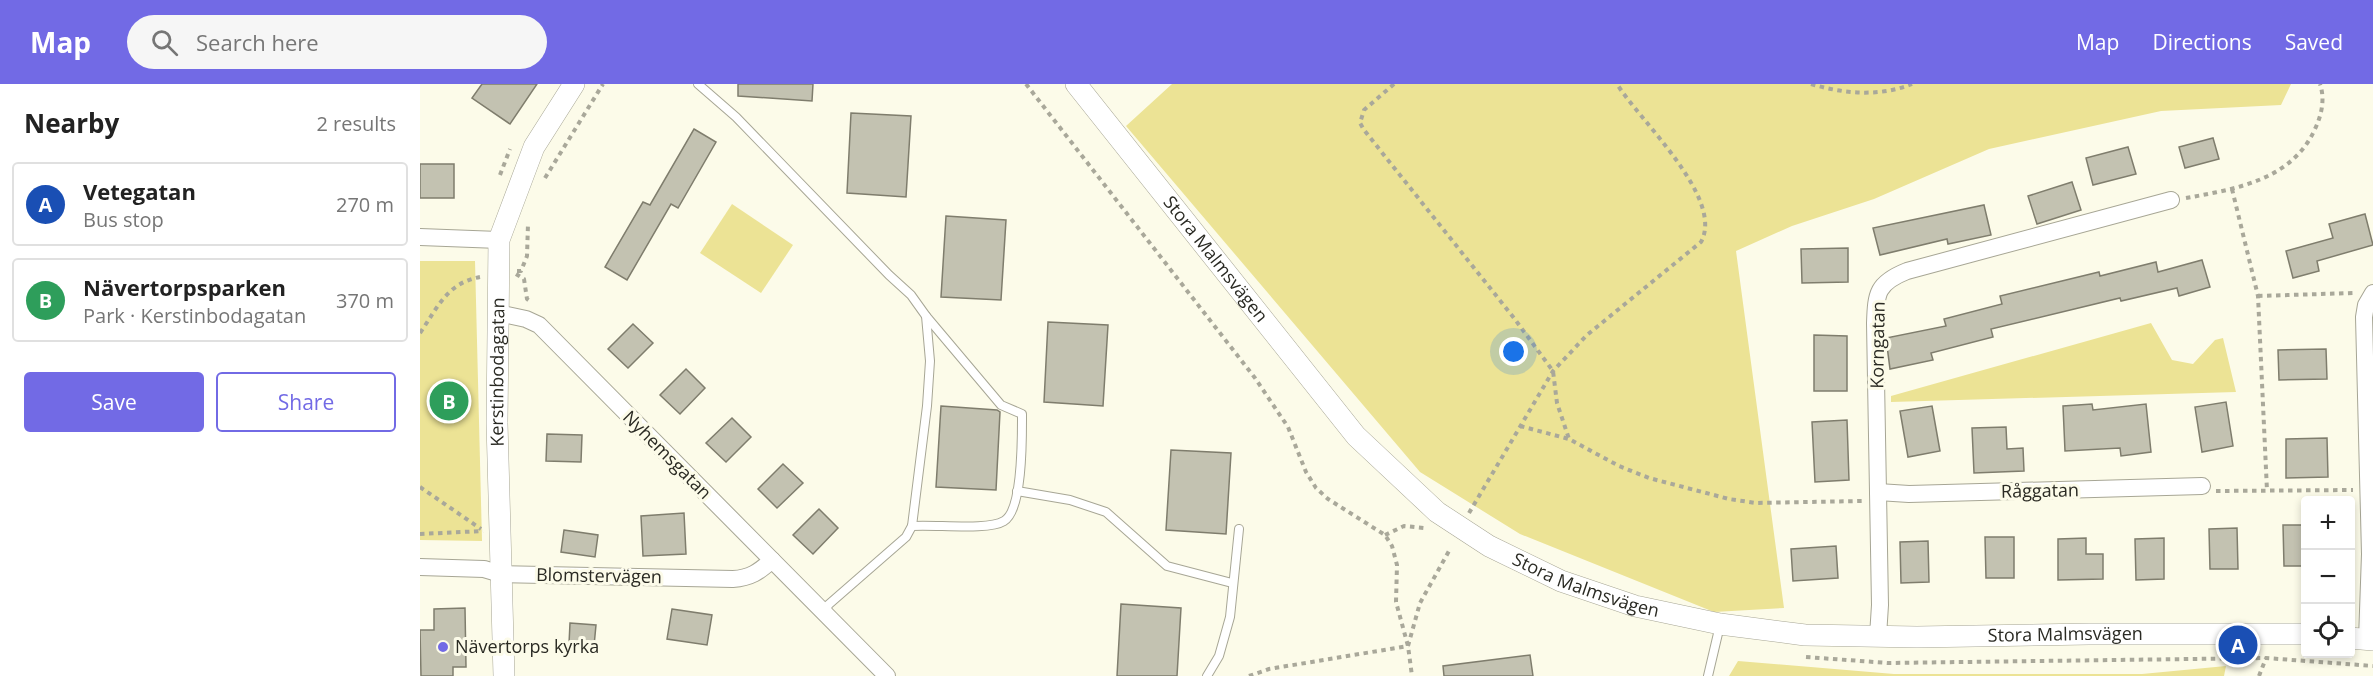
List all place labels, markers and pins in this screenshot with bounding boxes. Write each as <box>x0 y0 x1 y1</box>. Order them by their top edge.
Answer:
pin: B <box>429 378 468 424</box>
pin: A <box>2218 622 2258 668</box>
place label: Nävertorps kyrka <box>455 634 599 658</box>
marker: Nävertorps kyrka <box>436 640 450 654</box>

